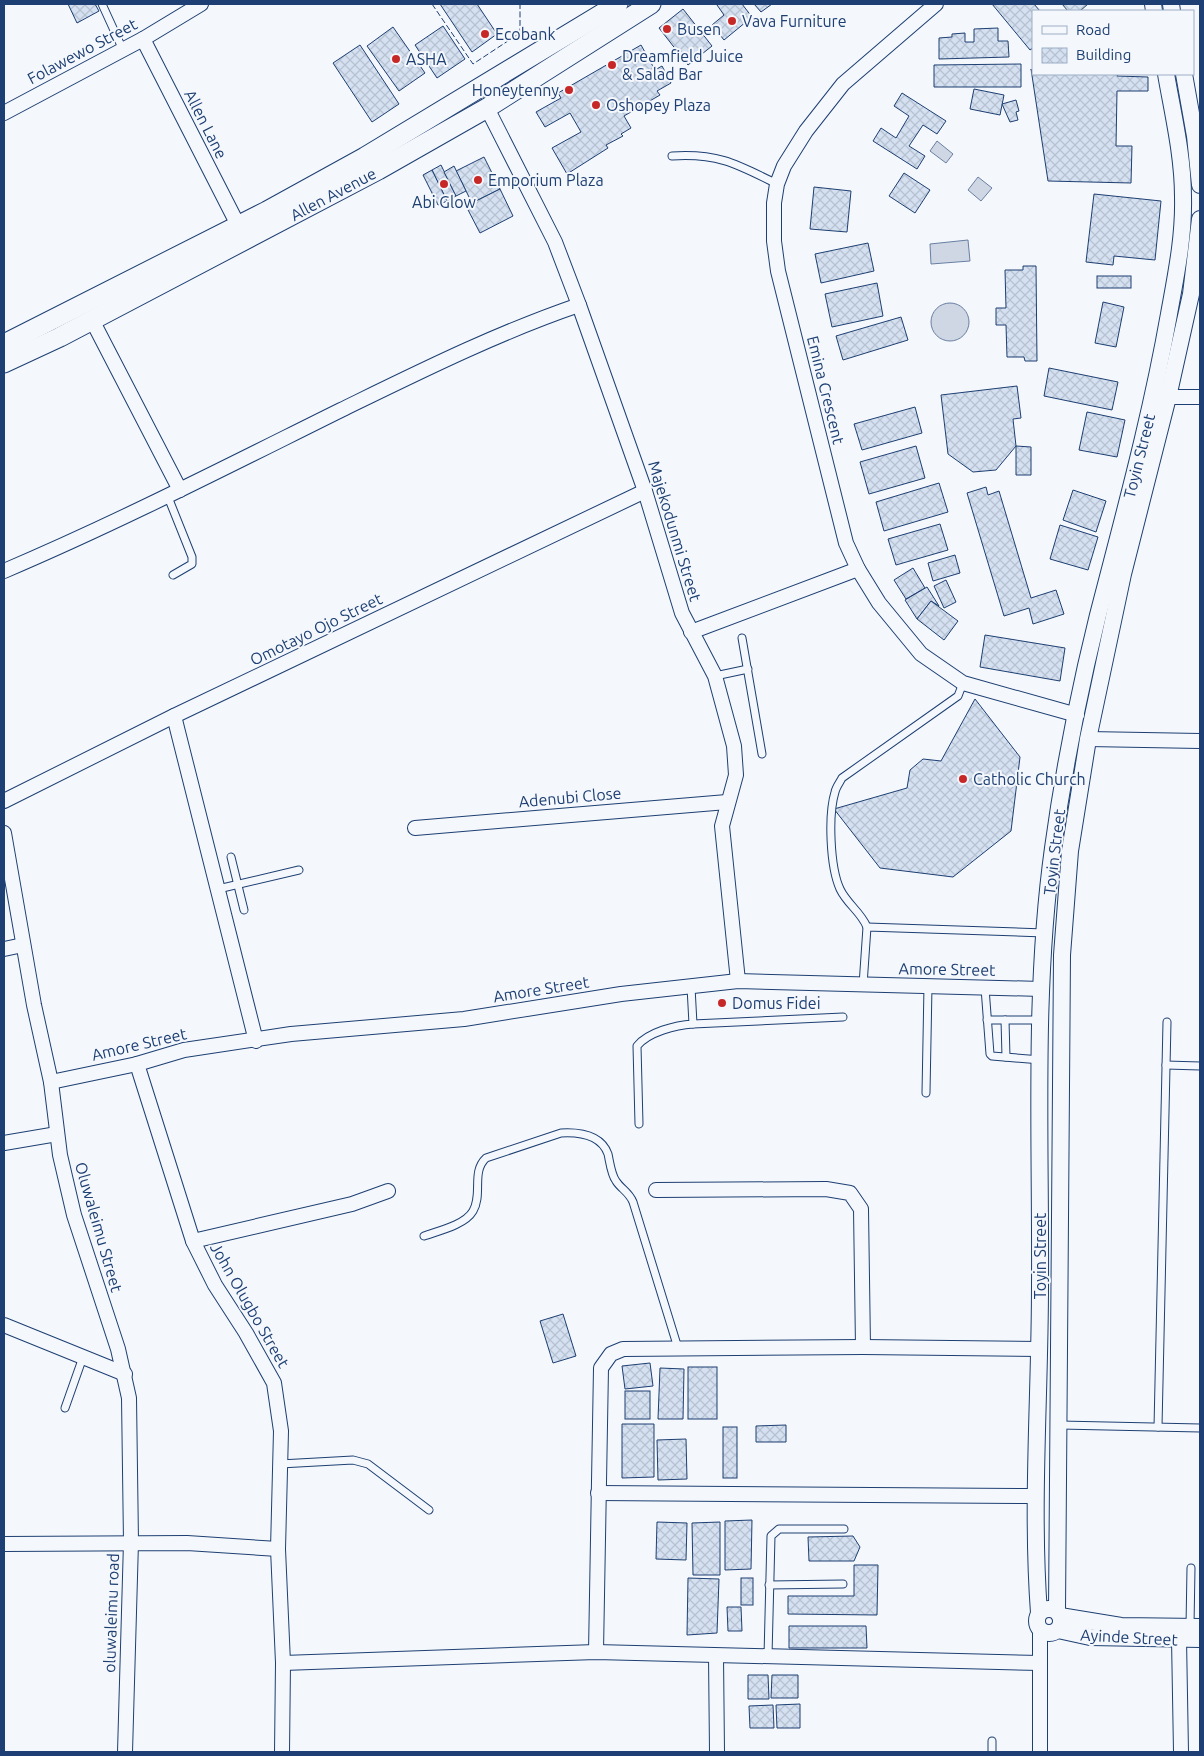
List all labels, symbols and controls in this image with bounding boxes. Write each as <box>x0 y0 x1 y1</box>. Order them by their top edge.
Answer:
legend <box>1032 10 1194 75</box>
place label: Vava Furniture <box>742 12 846 30</box>
street label: Folawewo Street <box>24 14 140 87</box>
marker: Vava Furniture <box>726 15 738 27</box>
place label: Busen <box>677 20 721 38</box>
text: Road <box>1076 21 1111 38</box>
marker: Busen <box>661 23 673 35</box>
place label: Ecobank <box>495 25 556 43</box>
marker: Ecobank <box>479 28 491 40</box>
text: Building <box>1076 46 1131 63</box>
place label: Dreamfield Juice & Salad Bar <box>622 47 743 83</box>
place label: ASHA <box>406 50 447 68</box>
marker: ASHA <box>390 53 402 65</box>
marker: Dreamfield Juice & Salad Bar <box>606 59 618 71</box>
place label: Honeytenny <box>472 81 559 99</box>
marker: Honeytenny <box>563 84 575 96</box>
street label: Allen Lane <box>181 87 231 161</box>
place label: Oshopey Plaza <box>606 96 711 114</box>
marker: Oshopey Plaza <box>590 99 602 111</box>
street label: Allen Avenue <box>287 164 379 224</box>
place label: Emporium Plaza <box>488 171 604 189</box>
marker: Emporium Plaza <box>472 174 484 186</box>
marker: Abi Glow <box>438 178 450 190</box>
place label: Abi Glow <box>412 193 477 211</box>
street label: Emina Crescent <box>804 334 848 447</box>
street label: Toyin Street <box>1120 411 1158 500</box>
street label: Majekodunmi Street <box>645 459 705 604</box>
street label: Omotayo Ojo Street <box>247 589 386 669</box>
place label: Catholic Church <box>973 770 1086 788</box>
marker: Catholic Church <box>957 773 969 785</box>
street label: Adenubi Close <box>518 784 622 810</box>
street label: Toyin Street <box>1040 807 1068 896</box>
street label: Amore Street <box>898 959 996 979</box>
street label: Amore Street <box>492 972 591 1005</box>
place label: Domus Fidei <box>732 994 821 1012</box>
marker: Domus Fidei <box>716 997 728 1009</box>
street label: Amore Street <box>90 1024 189 1064</box>
street label: Oluwaleimu Street <box>72 1160 126 1295</box>
street label: Toyin Street <box>1031 1212 1049 1299</box>
street label: John Olugbo Street <box>207 1239 293 1371</box>
street label: oluwaleimu road <box>100 1553 122 1673</box>
street label: Ayinde Street <box>1080 1625 1179 1649</box>

